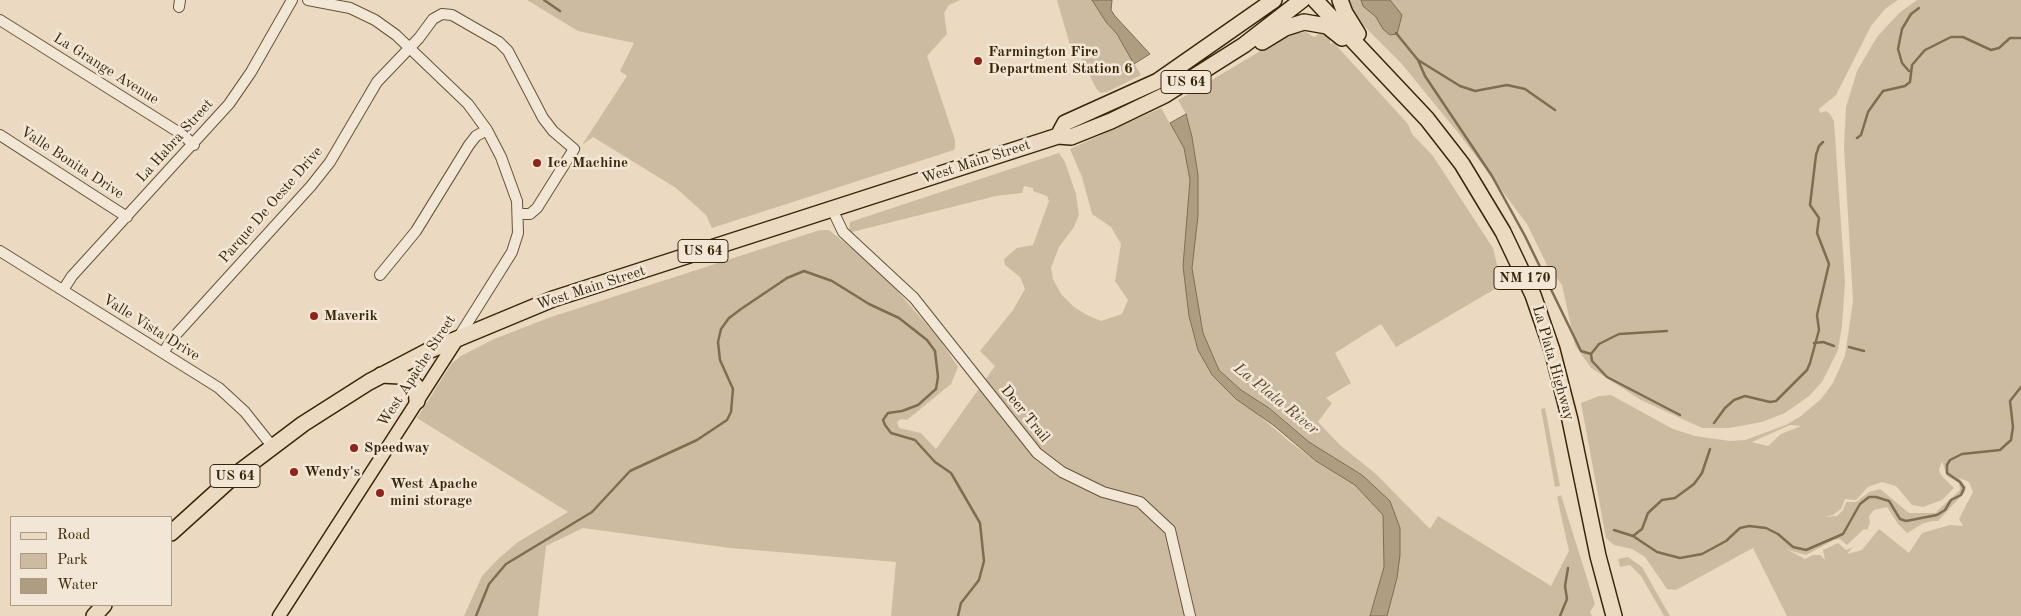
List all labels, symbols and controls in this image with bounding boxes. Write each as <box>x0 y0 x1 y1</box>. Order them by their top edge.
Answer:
street label: La Grange Avenue <box>50 29 162 109</box>
place label: Farmington Fire Department Station 6 <box>988 43 1133 78</box>
marker: Farmington Fire Department Station 6 <box>972 55 984 67</box>
road number: US 64 <box>1161 70 1211 94</box>
street label: La Habra Street <box>133 96 217 186</box>
street label: Valle Bonita Drive <box>17 123 127 203</box>
street label: West Main Street <box>919 136 1033 188</box>
street label: Parque De Oeste Drive <box>215 143 327 267</box>
place label: Ice Machine <box>547 154 628 172</box>
marker: Ice Machine <box>531 157 543 169</box>
road number: US 64 <box>678 240 728 262</box>
street label: West Main Street <box>534 262 648 314</box>
road number: NM 170 <box>1494 266 1556 290</box>
street label: Valle Vista Drive <box>99 291 203 365</box>
street label: La Plata Highway <box>1528 304 1578 422</box>
place label: Maverik <box>324 307 378 325</box>
marker: Maverik <box>308 310 320 322</box>
street label: West Apache Street <box>374 312 460 430</box>
water label: La Plata River <box>1230 359 1322 439</box>
street label: Deer Trail <box>997 382 1053 446</box>
place label: Speedway <box>364 439 430 457</box>
marker: Speedway <box>348 442 360 454</box>
place label: Wendy's <box>304 463 360 481</box>
road number: US 64 <box>210 464 260 488</box>
marker: Wendy's <box>288 466 300 478</box>
place label: West Apache mini storage <box>390 475 477 510</box>
marker: West Apache mini storage <box>374 487 386 499</box>
legend <box>10 516 172 606</box>
text: Road <box>57 528 90 543</box>
text: Park <box>57 553 88 568</box>
text: Water <box>57 578 98 593</box>

